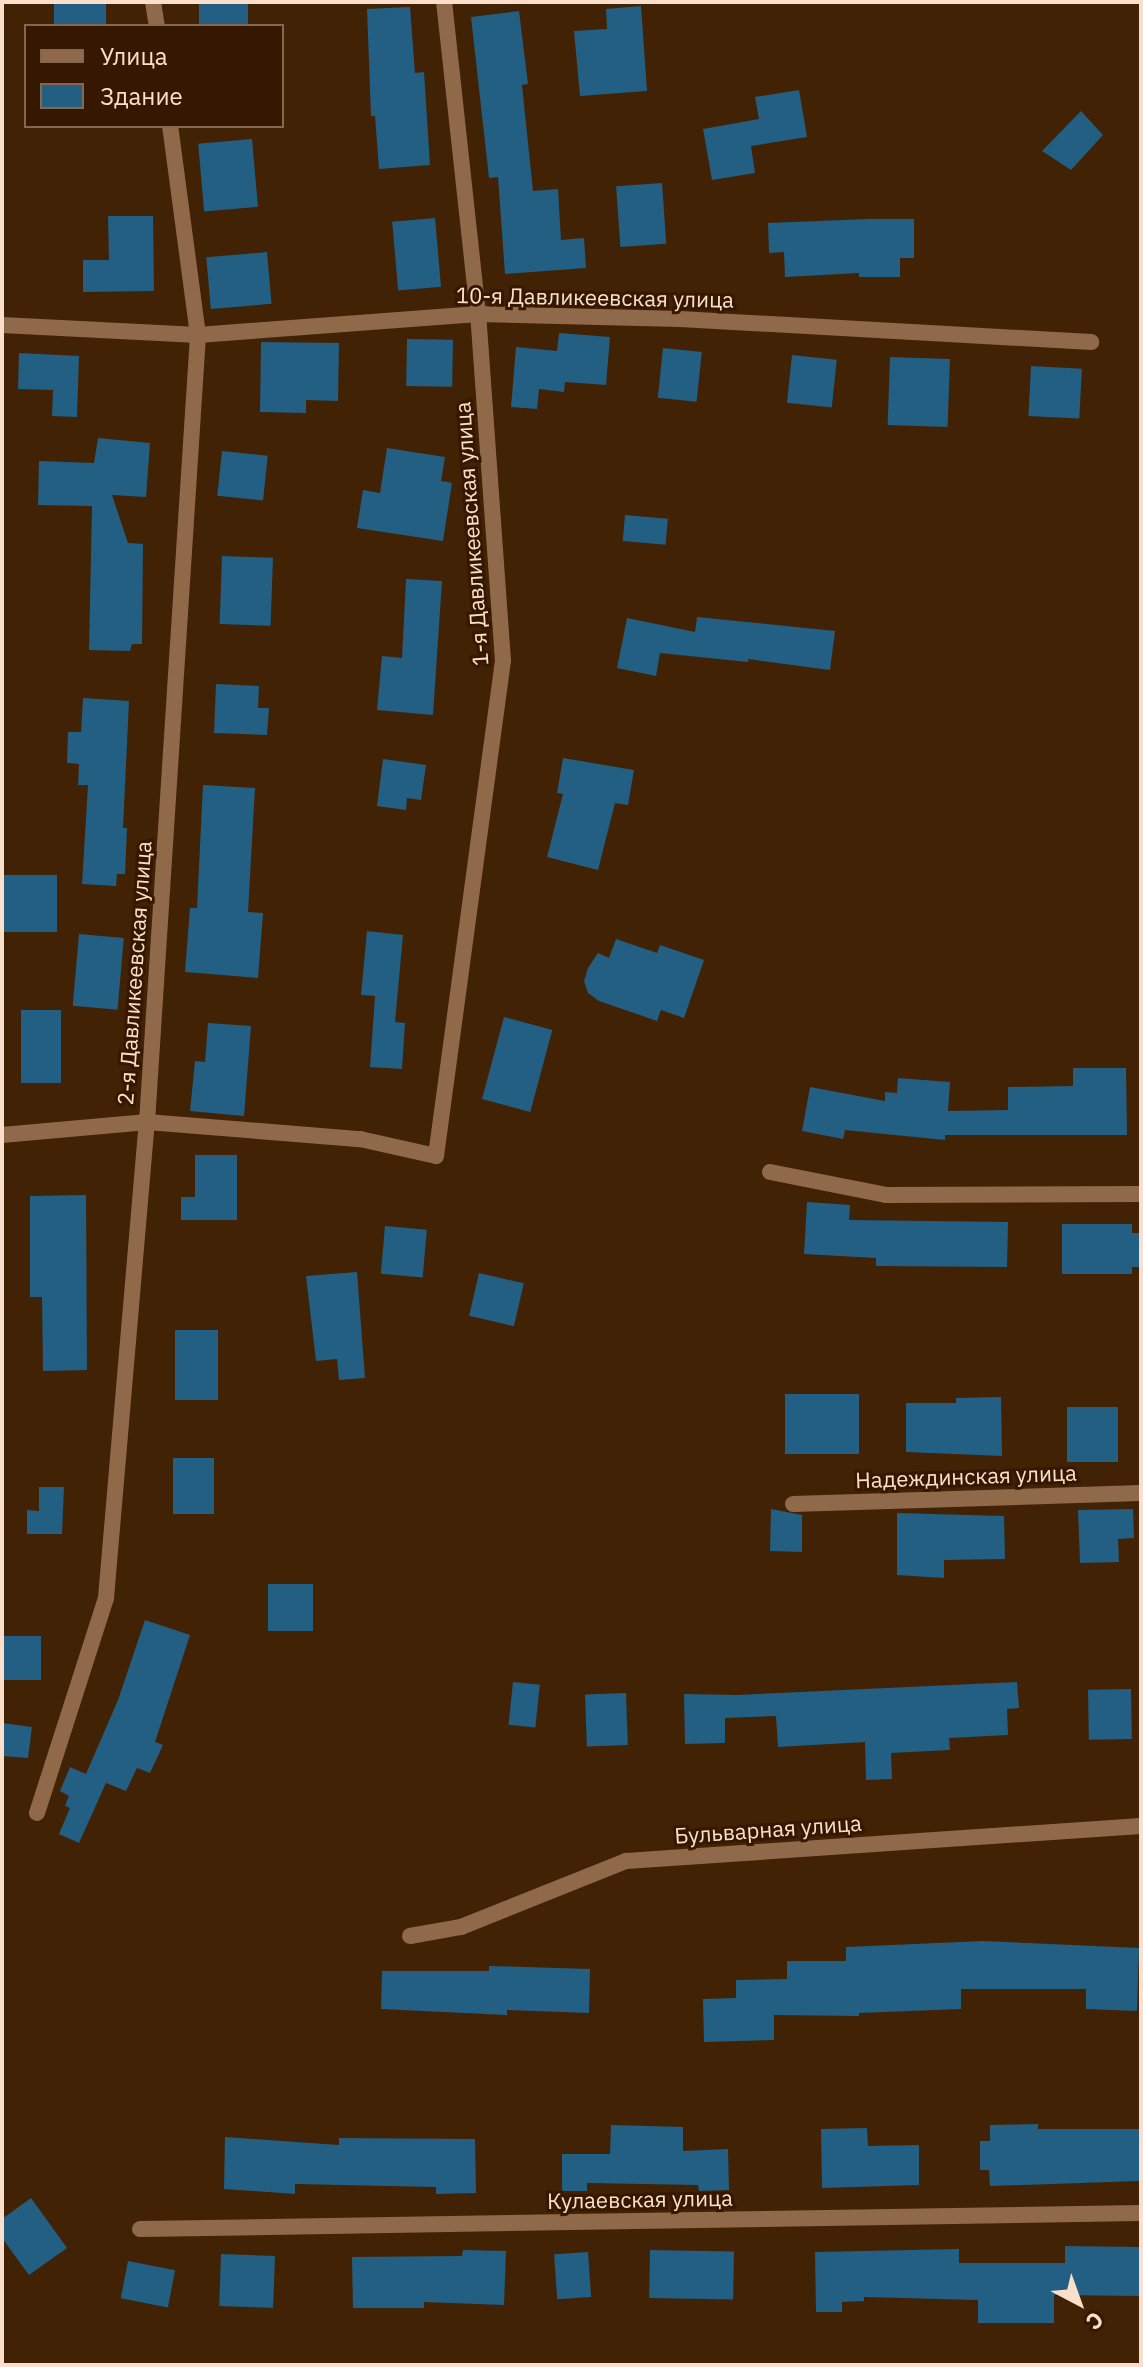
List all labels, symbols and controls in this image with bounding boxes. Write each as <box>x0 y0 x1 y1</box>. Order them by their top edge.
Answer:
legend <box>24 24 284 128</box>
text: Улица <box>100 40 168 72</box>
text: Здание <box>100 80 183 112</box>
street label: 10-я Давликеевская улица <box>456 281 734 313</box>
street label: 1-я Давликеевская улица <box>449 401 493 667</box>
street label: 2-я Давликеевская улица <box>112 840 156 1106</box>
street label: Надеждинская улица <box>855 1459 1077 1493</box>
street label: Бульварная улица <box>674 1809 862 1849</box>
street label: Кулаевская улица <box>547 2184 733 2214</box>
north arrow <box>1039 2263 1119 2343</box>
text: С <box>1080 2306 1110 2337</box>

